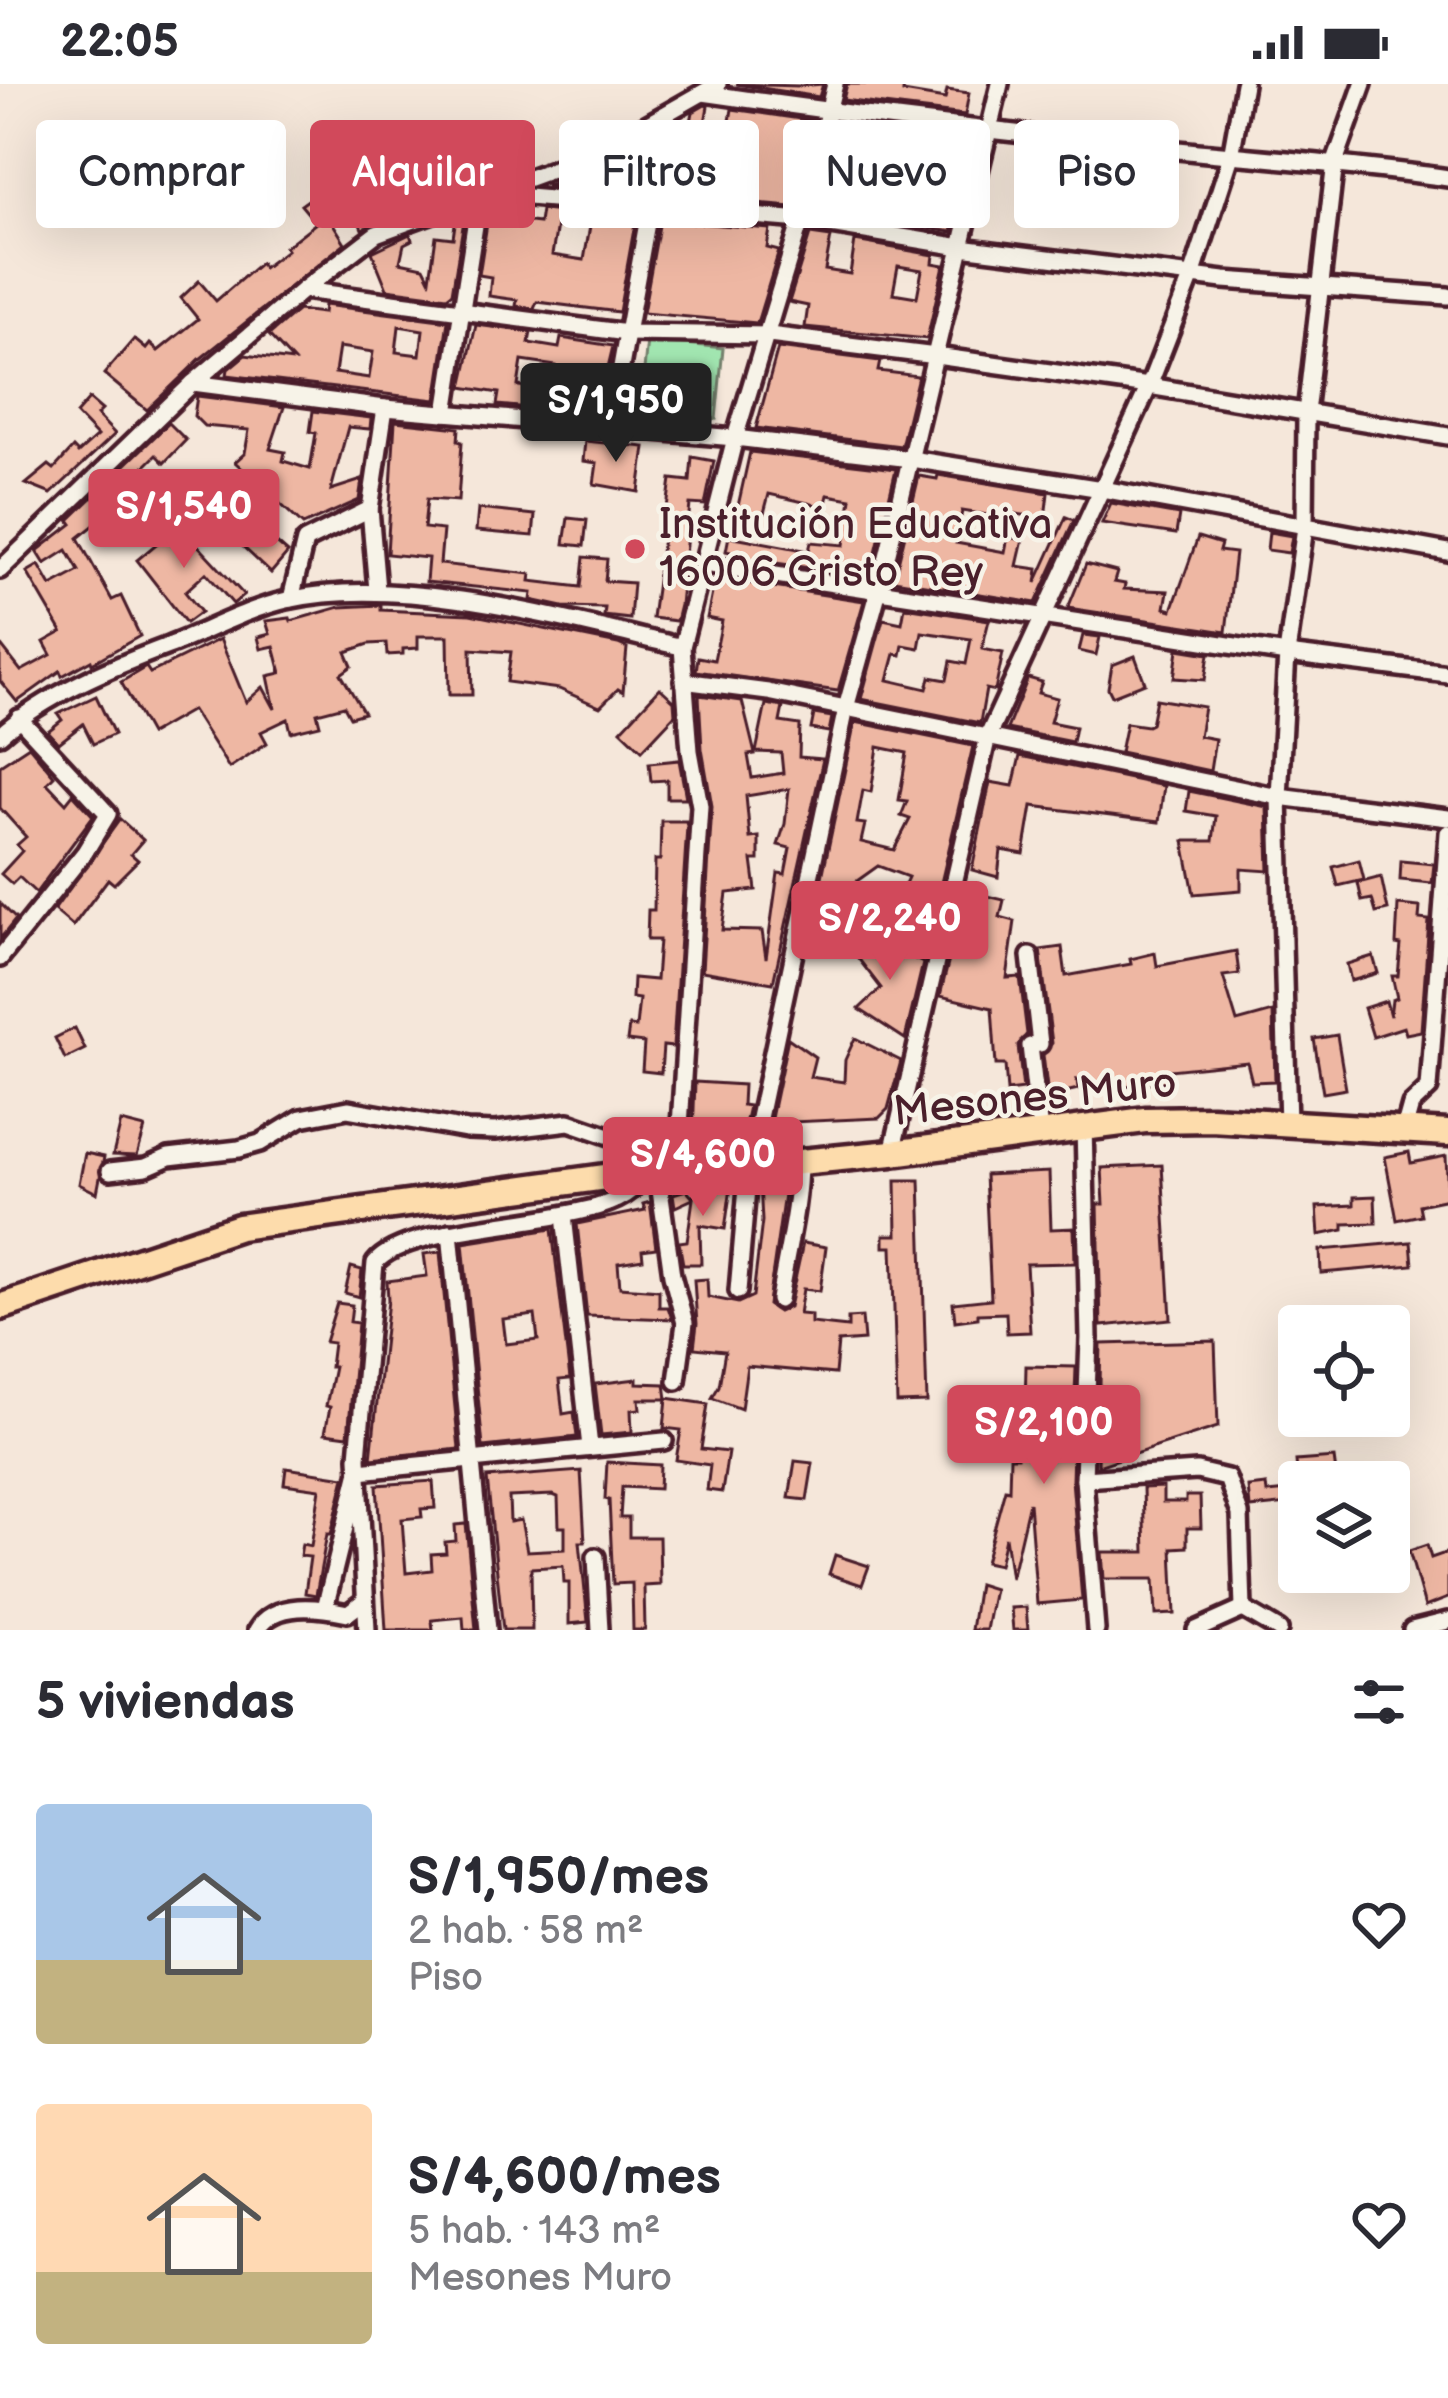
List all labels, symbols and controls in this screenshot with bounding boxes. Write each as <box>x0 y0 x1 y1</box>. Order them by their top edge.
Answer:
text: 22:05 <box>60 15 179 70</box>
chip: Comprar <box>36 120 286 228</box>
chip: Alquilar <box>310 120 535 228</box>
chip: Filtros <box>559 120 759 228</box>
chip: Nuevo <box>783 120 990 228</box>
chip: Piso <box>1014 120 1179 228</box>
pin: S/1,950 <box>505 363 727 465</box>
text: S/1,950 <box>547 378 685 425</box>
pin: S/1,540 <box>73 469 295 571</box>
text: S/1,540 <box>115 484 253 531</box>
place label: Institución Educativa 16006 Cristo Rey <box>659 500 1052 599</box>
marker: Institución Educativa 16006 Cristo Rey <box>622 536 648 562</box>
pin: S/2,240 <box>779 881 1001 983</box>
text: S/2,240 <box>818 896 962 943</box>
street label: Mesones Muro <box>891 1058 1179 1138</box>
pin: S/4,600 <box>592 1117 814 1219</box>
text: S/4,600 <box>630 1132 776 1179</box>
map controls <box>1278 1305 1410 1593</box>
button: locate <box>1278 1305 1410 1437</box>
pin: S/2,100 <box>933 1385 1155 1487</box>
text: S/2,100 <box>974 1400 1114 1447</box>
button: layers <box>1278 1461 1410 1593</box>
icon: filters <box>1346 1669 1412 1735</box>
text: 5 viviendas <box>36 1672 295 1733</box>
text: S/1,950/mes <box>408 1847 709 1908</box>
icon: home <box>132 1852 276 1996</box>
icon: heart <box>1346 1891 1412 1957</box>
text: 2 hab. · 58 m² <box>408 1908 644 1955</box>
text: Piso <box>408 1955 483 2002</box>
text: S/4,600/mes <box>408 2147 721 2208</box>
icon: home <box>132 2152 276 2296</box>
icon: heart <box>1346 2191 1412 2257</box>
text: 5 hab. · 143 m² <box>408 2208 661 2255</box>
text: Mesones Muro <box>408 2255 672 2302</box>

